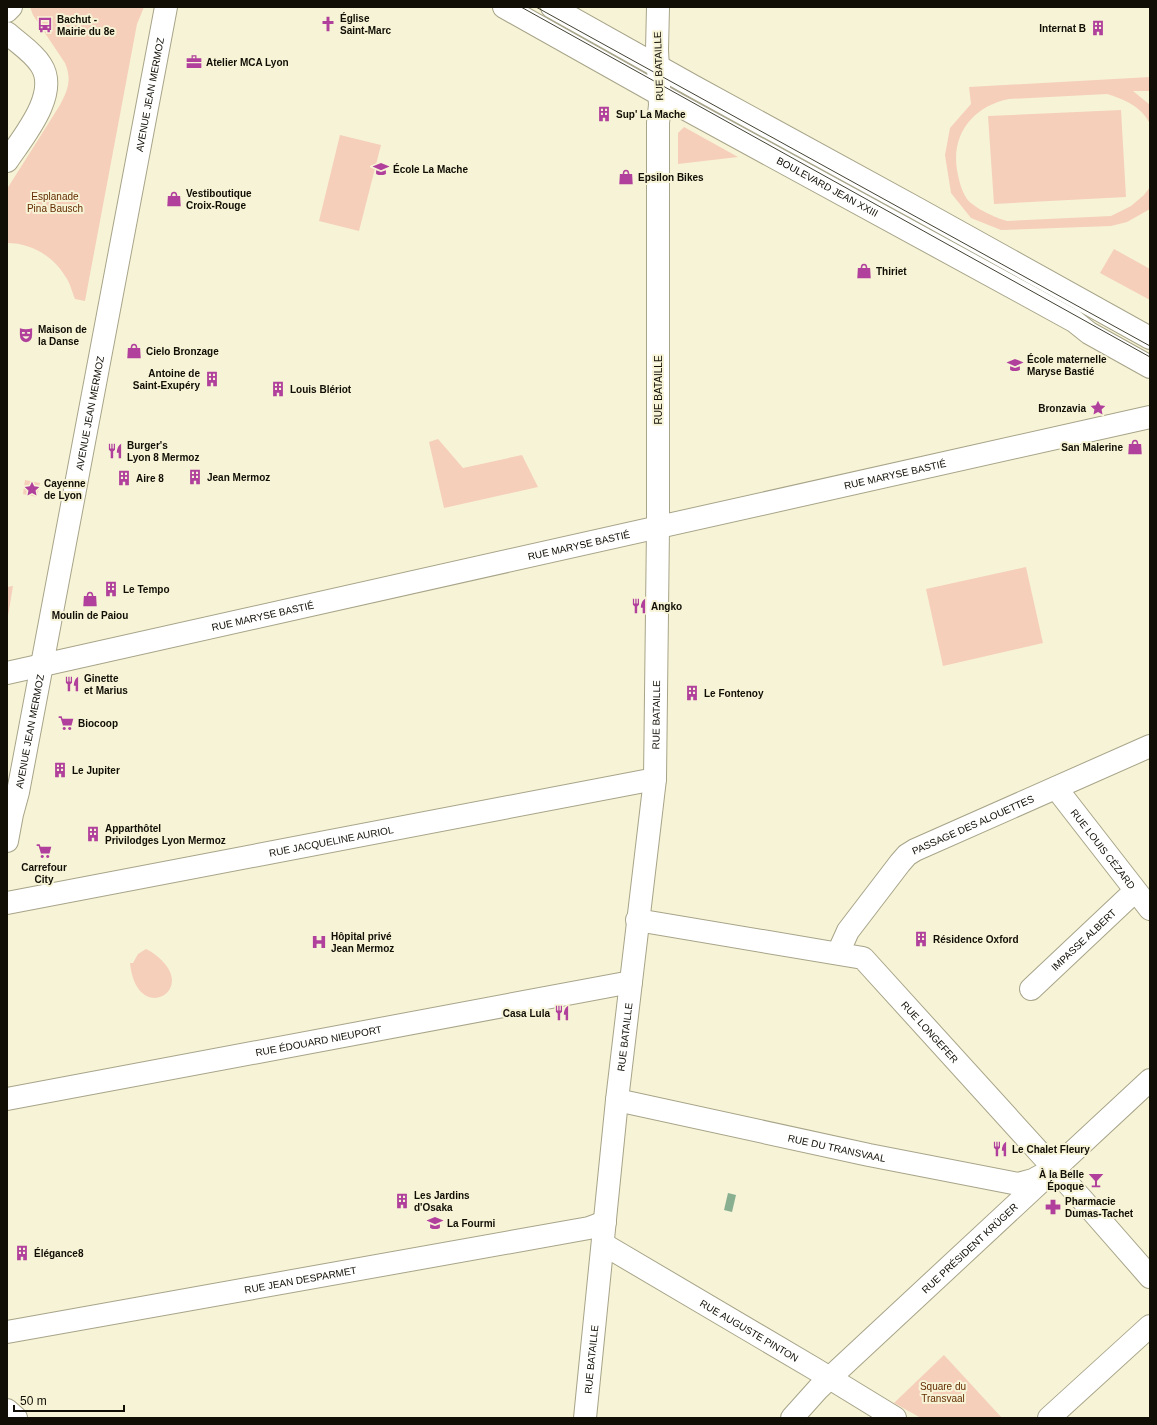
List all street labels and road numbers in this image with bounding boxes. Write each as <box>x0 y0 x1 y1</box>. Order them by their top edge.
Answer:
street label: RUE BATAILLE <box>652 31 665 101</box>
street label: AVENUE JEAN MERMOZ <box>134 37 166 153</box>
street label: BOULEVARD JEAN XXIII <box>775 155 880 219</box>
street label: AVENUE JEAN MERMOZ <box>74 355 106 471</box>
street label: RUE BATAILLE <box>653 355 664 425</box>
street label: RUE MARYSE BASTIÉ <box>843 457 948 491</box>
street label: RUE MARYSE BASTIÉ <box>527 528 631 562</box>
street label: RUE MARYSE BASTIÉ <box>211 598 315 633</box>
street label: AVENUE JEAN MERMOZ <box>14 673 46 789</box>
street label: RUE BATAILLE <box>650 680 662 749</box>
street label: PASSAGE DES ALOUETTES <box>910 793 1036 857</box>
street label: RUE LOUIS CÉZARD <box>1068 807 1137 891</box>
street label: RUE JACQUELINE AURIOL <box>268 824 395 859</box>
street label: IMPASSE ALBERT <box>1049 907 1118 973</box>
street label: RUE LONGEFER <box>899 999 960 1065</box>
street label: RUE BATAILLE <box>615 1002 635 1072</box>
street label: RUE ÉDOUARD NIEUPORT <box>255 1024 383 1058</box>
street label: RUE DU TRANSVAAL <box>787 1132 887 1164</box>
street label: RUE PRÉSIDENT KRÜGER <box>920 1201 1020 1295</box>
street label: RUE JEAN DESPARMET <box>243 1265 357 1295</box>
street label: RUE AUGUSTE PINTON <box>698 1298 800 1364</box>
street label: RUE BATAILLE <box>582 1324 600 1394</box>

